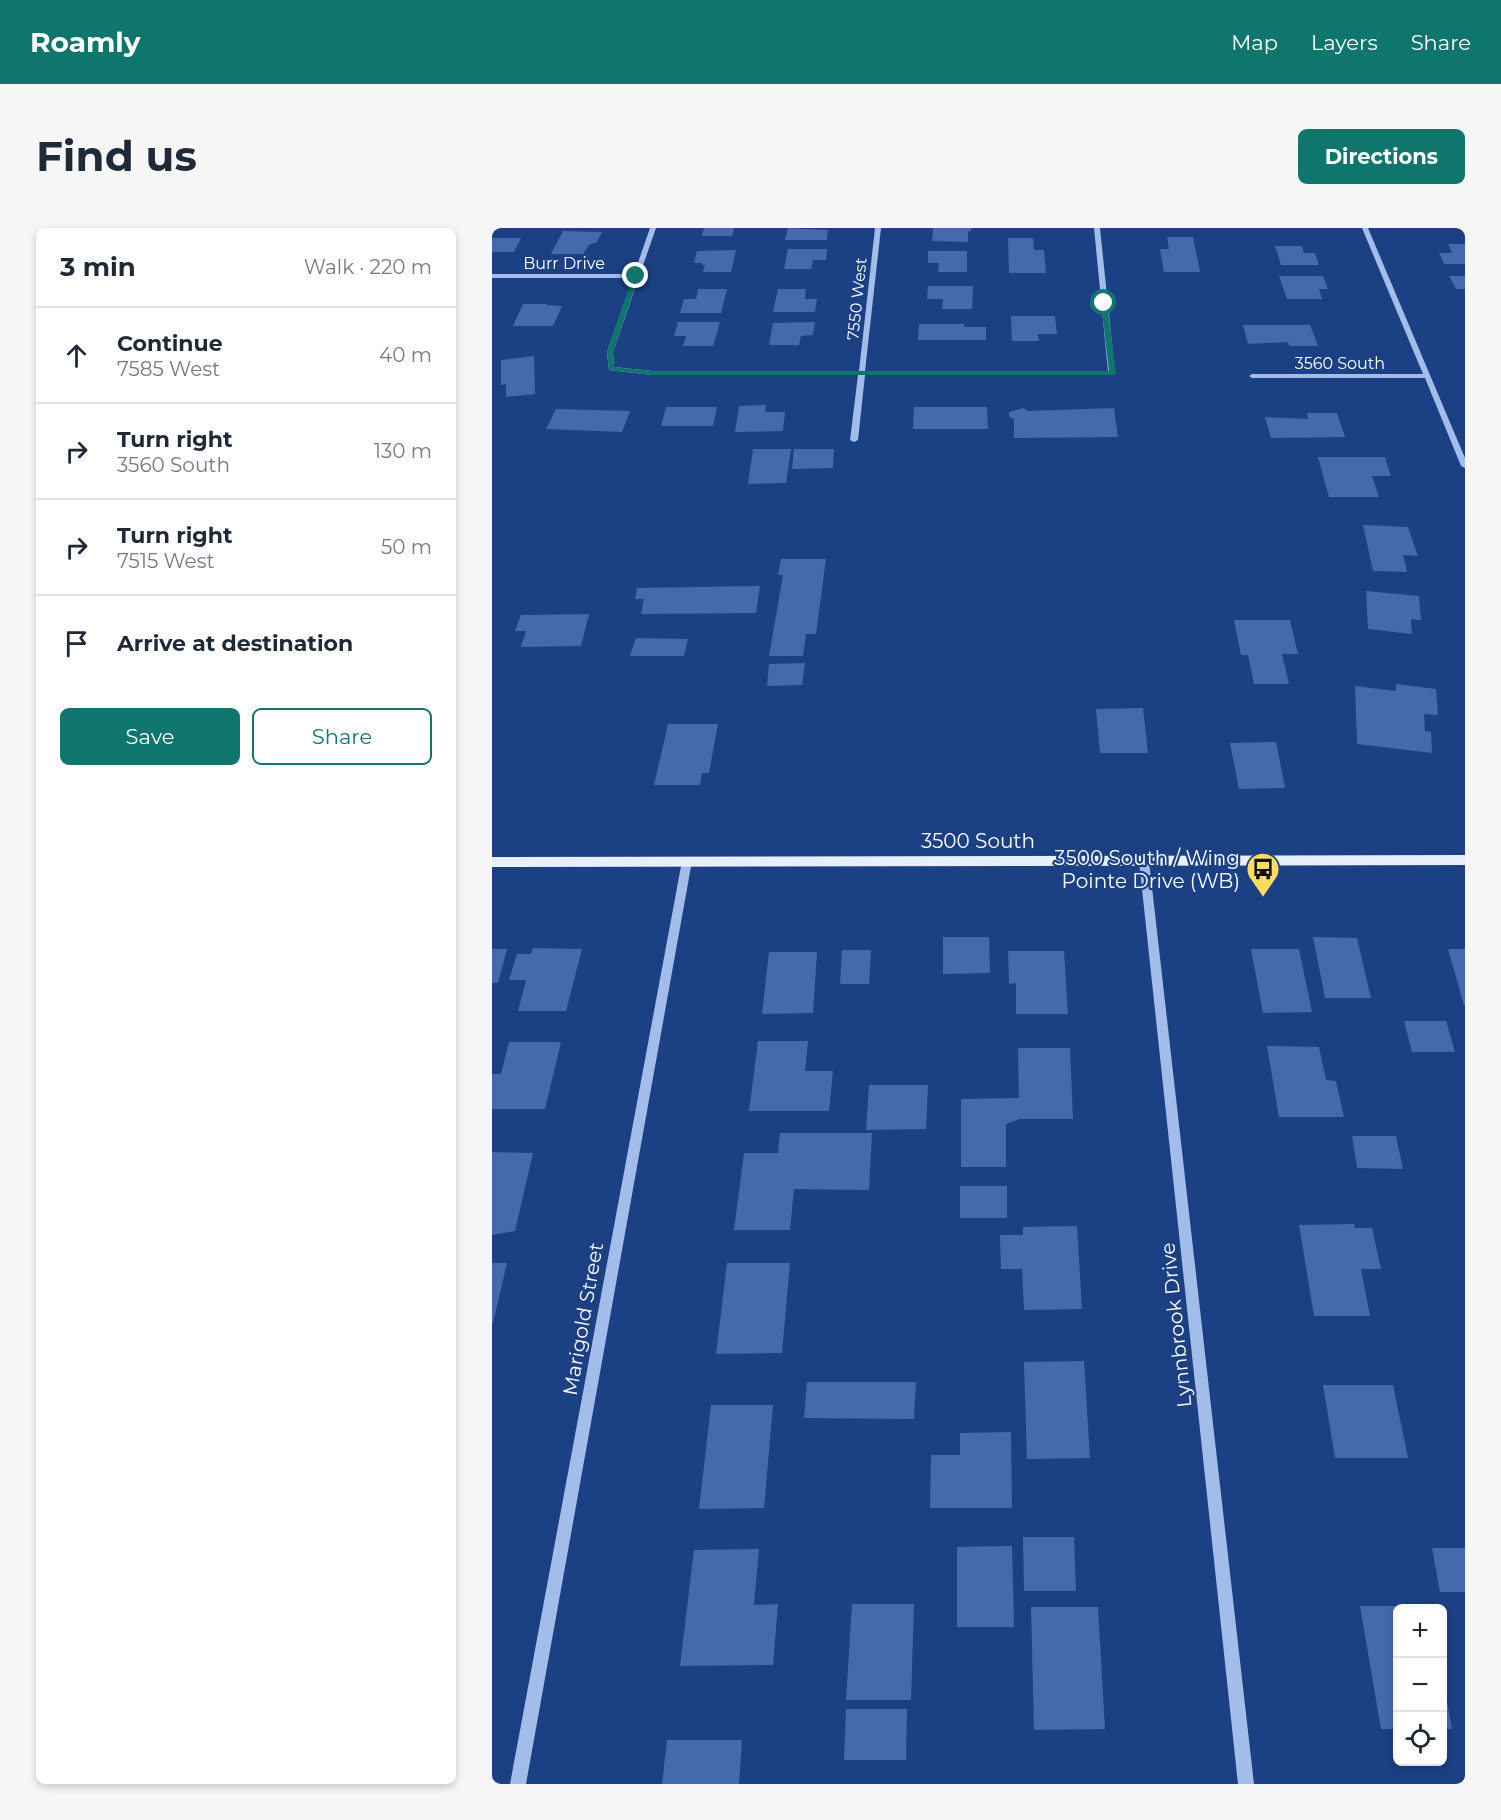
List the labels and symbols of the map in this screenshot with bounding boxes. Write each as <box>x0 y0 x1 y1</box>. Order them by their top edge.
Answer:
street label: Burr Drive <box>523 254 605 273</box>
street label: 7550 West <box>843 256 871 341</box>
route end <box>622 262 648 288</box>
route start <box>1090 289 1116 315</box>
street label: 3560 South <box>1295 354 1385 373</box>
street label: 3500 South <box>921 829 1035 853</box>
place label: 3500 South / Wing Pointe Drive (WB) <box>1054 846 1240 893</box>
bus stop icon: 3500 South / Wing Pointe Drive (WB) <box>1245 851 1281 898</box>
street label: Marigold Street <box>558 1241 608 1397</box>
street label: Lynnbrook Drive <box>1155 1241 1197 1409</box>

